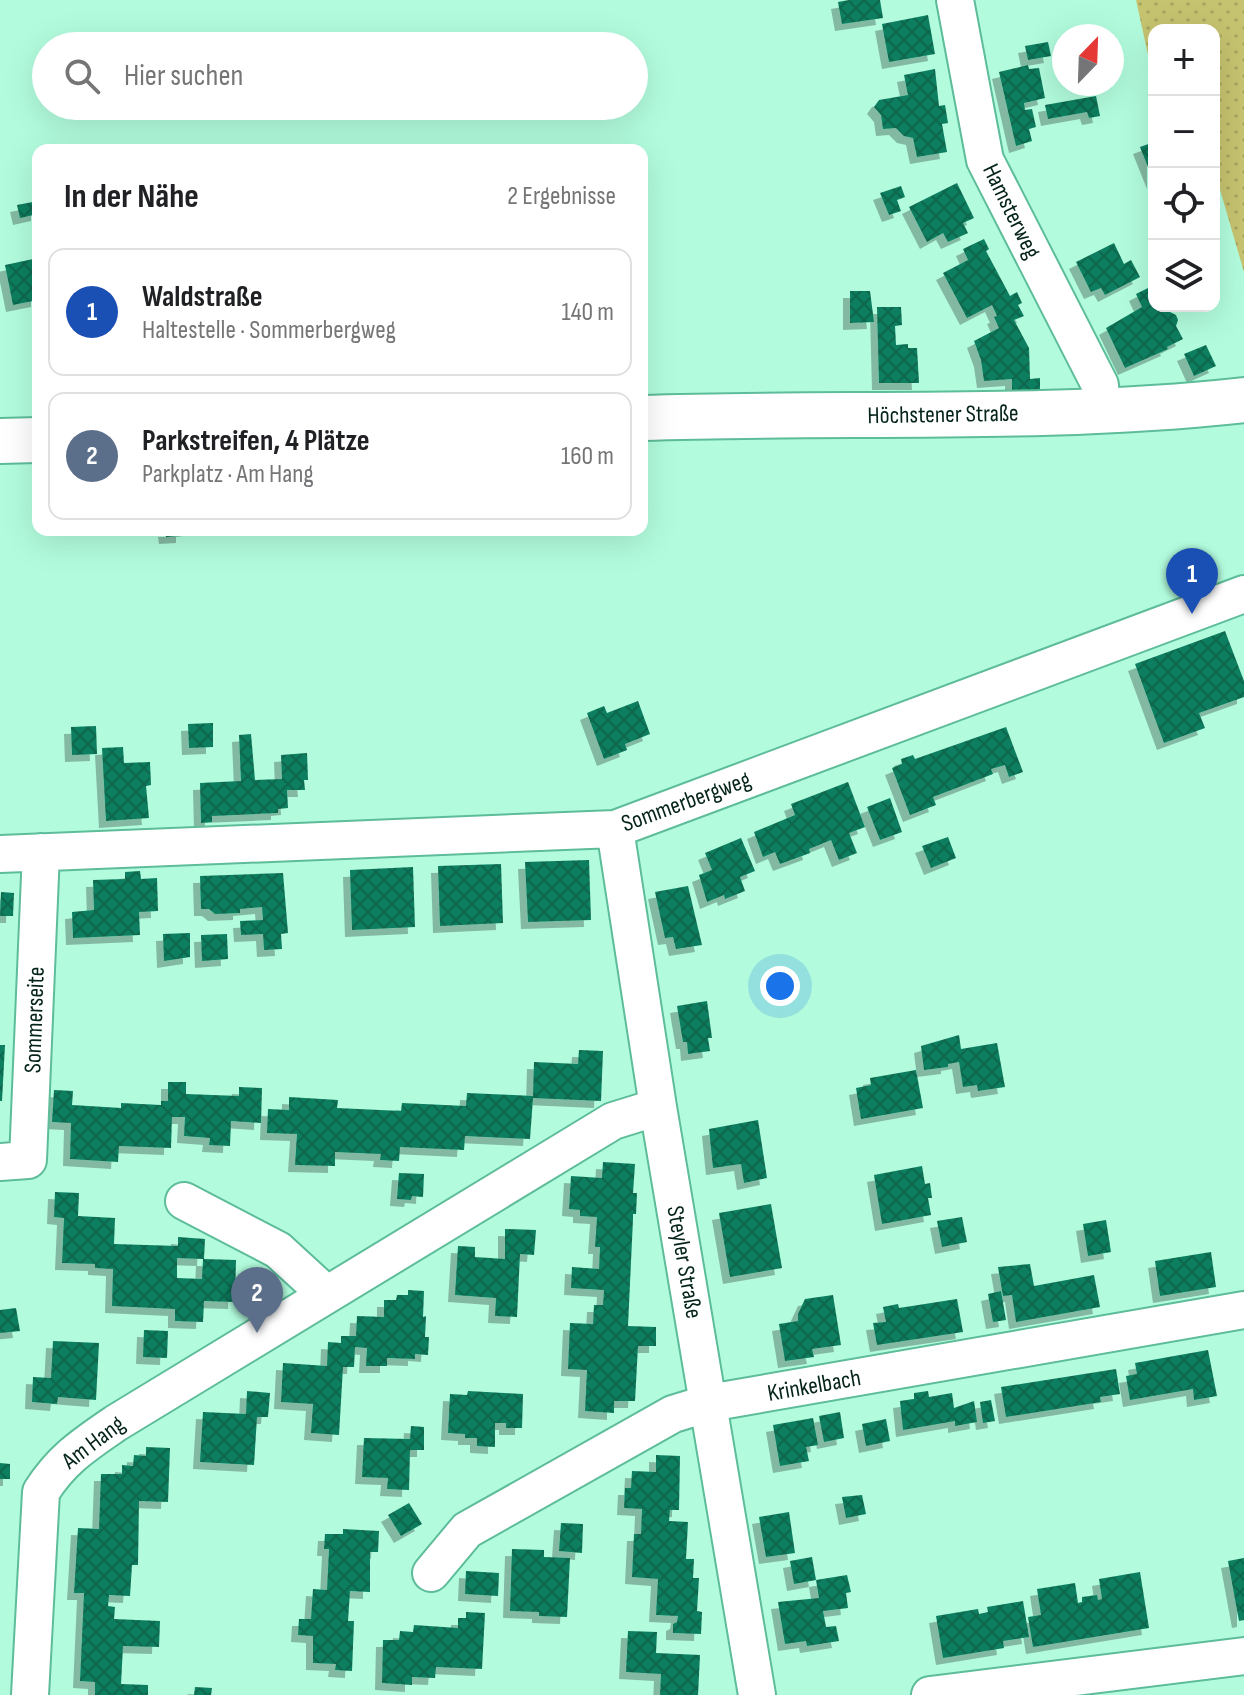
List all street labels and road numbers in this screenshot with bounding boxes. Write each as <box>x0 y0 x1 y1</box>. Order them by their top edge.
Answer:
street label: Hamsterweg <box>976 159 1047 263</box>
street label: Höchstener Straße <box>867 399 1019 430</box>
street label: Sommerbergweg <box>618 765 755 838</box>
street label: Sommerseite <box>18 966 51 1074</box>
street label: Steyler Straße <box>660 1203 709 1321</box>
street label: Krinkelbach <box>765 1363 863 1408</box>
street label: Am Hang <box>55 1409 130 1476</box>

